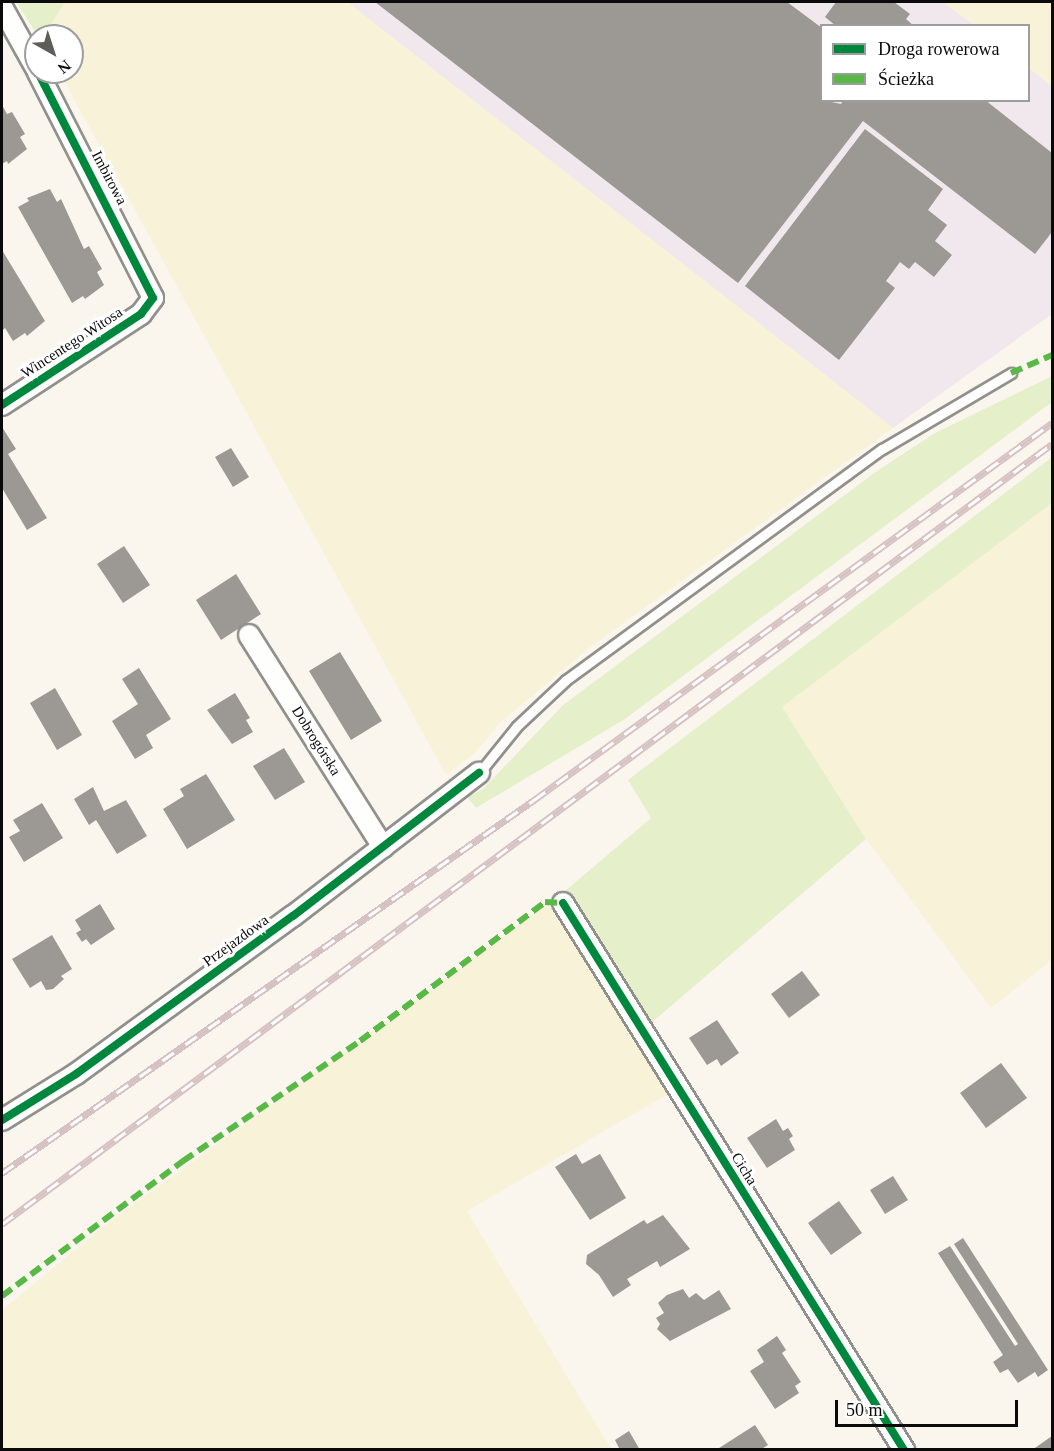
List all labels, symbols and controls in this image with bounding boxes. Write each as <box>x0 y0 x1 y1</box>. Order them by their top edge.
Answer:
north arrow <box>24 24 84 84</box>
legend <box>820 24 1030 102</box>
text: Droga rowerowa <box>878 39 999 59</box>
text: N <box>55 57 74 77</box>
text: Ścieżka <box>878 69 934 89</box>
street label: Imbirowa <box>87 148 131 208</box>
street label: Wincentego Witosa <box>18 303 126 383</box>
street label: Dobrogórska <box>288 703 344 779</box>
street label: Przejazdowa <box>200 911 272 971</box>
street label: Cicha <box>727 1149 761 1189</box>
scale bar <box>838 1388 1021 1426</box>
text: 50 m <box>846 1400 883 1420</box>

